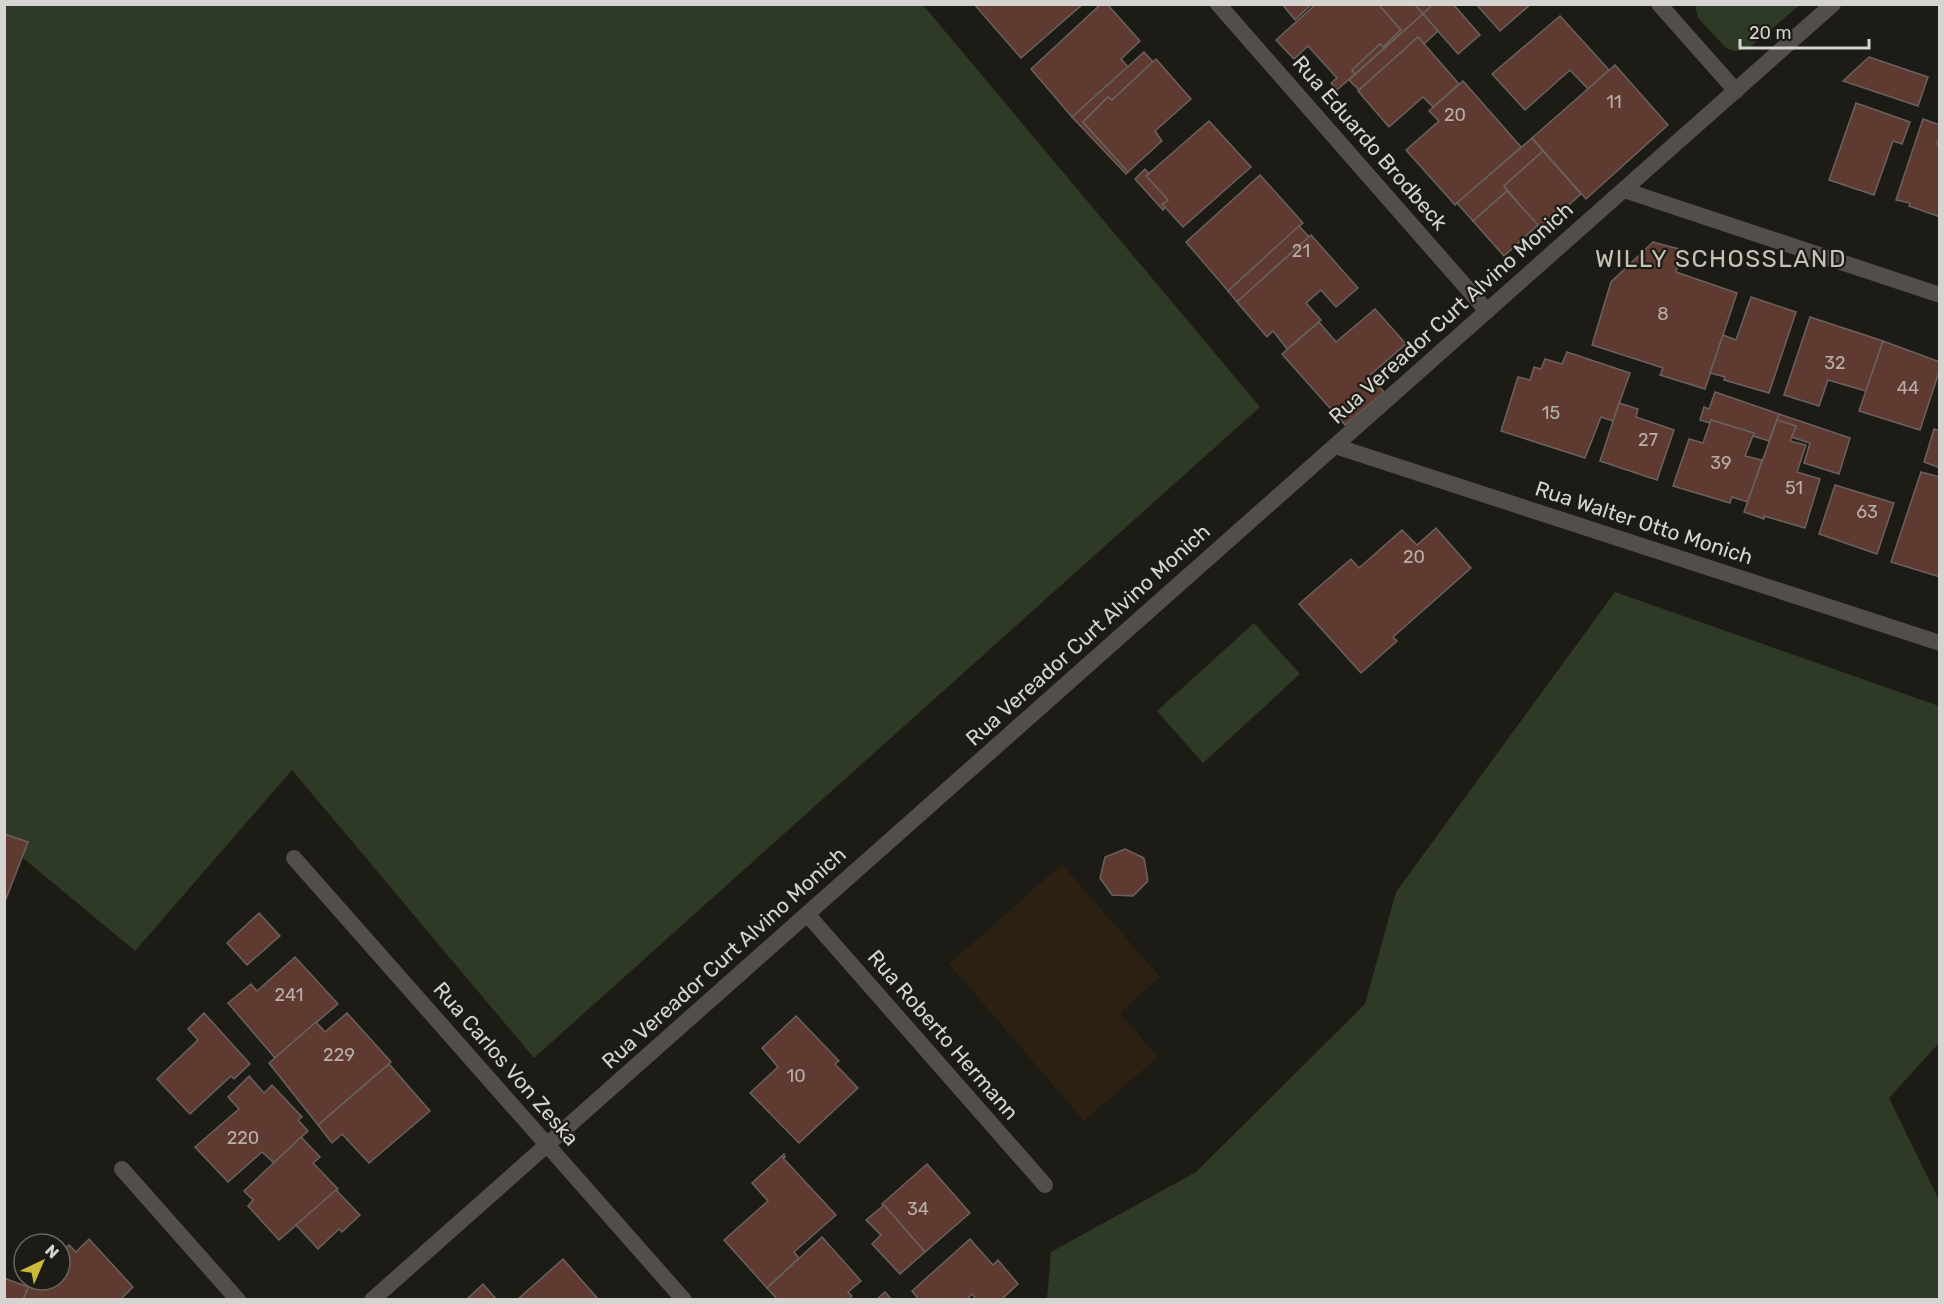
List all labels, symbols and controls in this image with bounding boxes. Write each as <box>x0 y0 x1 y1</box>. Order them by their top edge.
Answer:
scale bar <box>1740 12 1869 50</box>
text: 20 m <box>1749 22 1791 44</box>
street label: Rua Eduardo Brodbeck <box>1288 50 1453 235</box>
house number: 11 <box>1606 91 1622 113</box>
house number: 20 <box>1444 104 1466 126</box>
street label: Rua Vereador Curt Alvino Monich <box>1324 196 1578 429</box>
house number: 21 <box>1292 240 1310 262</box>
district label: WILLY SCHOSSLAND <box>1595 245 1847 273</box>
house number: 8 <box>1657 303 1669 325</box>
house number: 32 <box>1824 352 1846 374</box>
house number: 44 <box>1897 377 1919 399</box>
house number: 15 <box>1542 402 1560 424</box>
house number: 27 <box>1638 429 1658 451</box>
house number: 39 <box>1710 452 1732 474</box>
street label: Rua Walter Otto Monich <box>1532 476 1756 570</box>
house number: 51 <box>1785 477 1803 499</box>
house number: 63 <box>1856 501 1878 523</box>
street label: Rua Vereador Curt Alvino Monich <box>961 518 1215 751</box>
house number: 20 <box>1403 546 1425 568</box>
street label: Rua Vereador Curt Alvino Monich <box>597 841 851 1074</box>
street label: Rua Roberto Hermann <box>863 945 1024 1125</box>
street label: Rua Carlos Von Zeska <box>428 977 584 1151</box>
house number: 241 <box>275 984 303 1006</box>
house number: 229 <box>323 1044 355 1066</box>
house number: 10 <box>786 1065 806 1087</box>
house number: 220 <box>227 1127 259 1149</box>
house number: 34 <box>907 1198 929 1220</box>
north arrow <box>12 1232 72 1292</box>
text: N <box>41 1241 63 1262</box>

